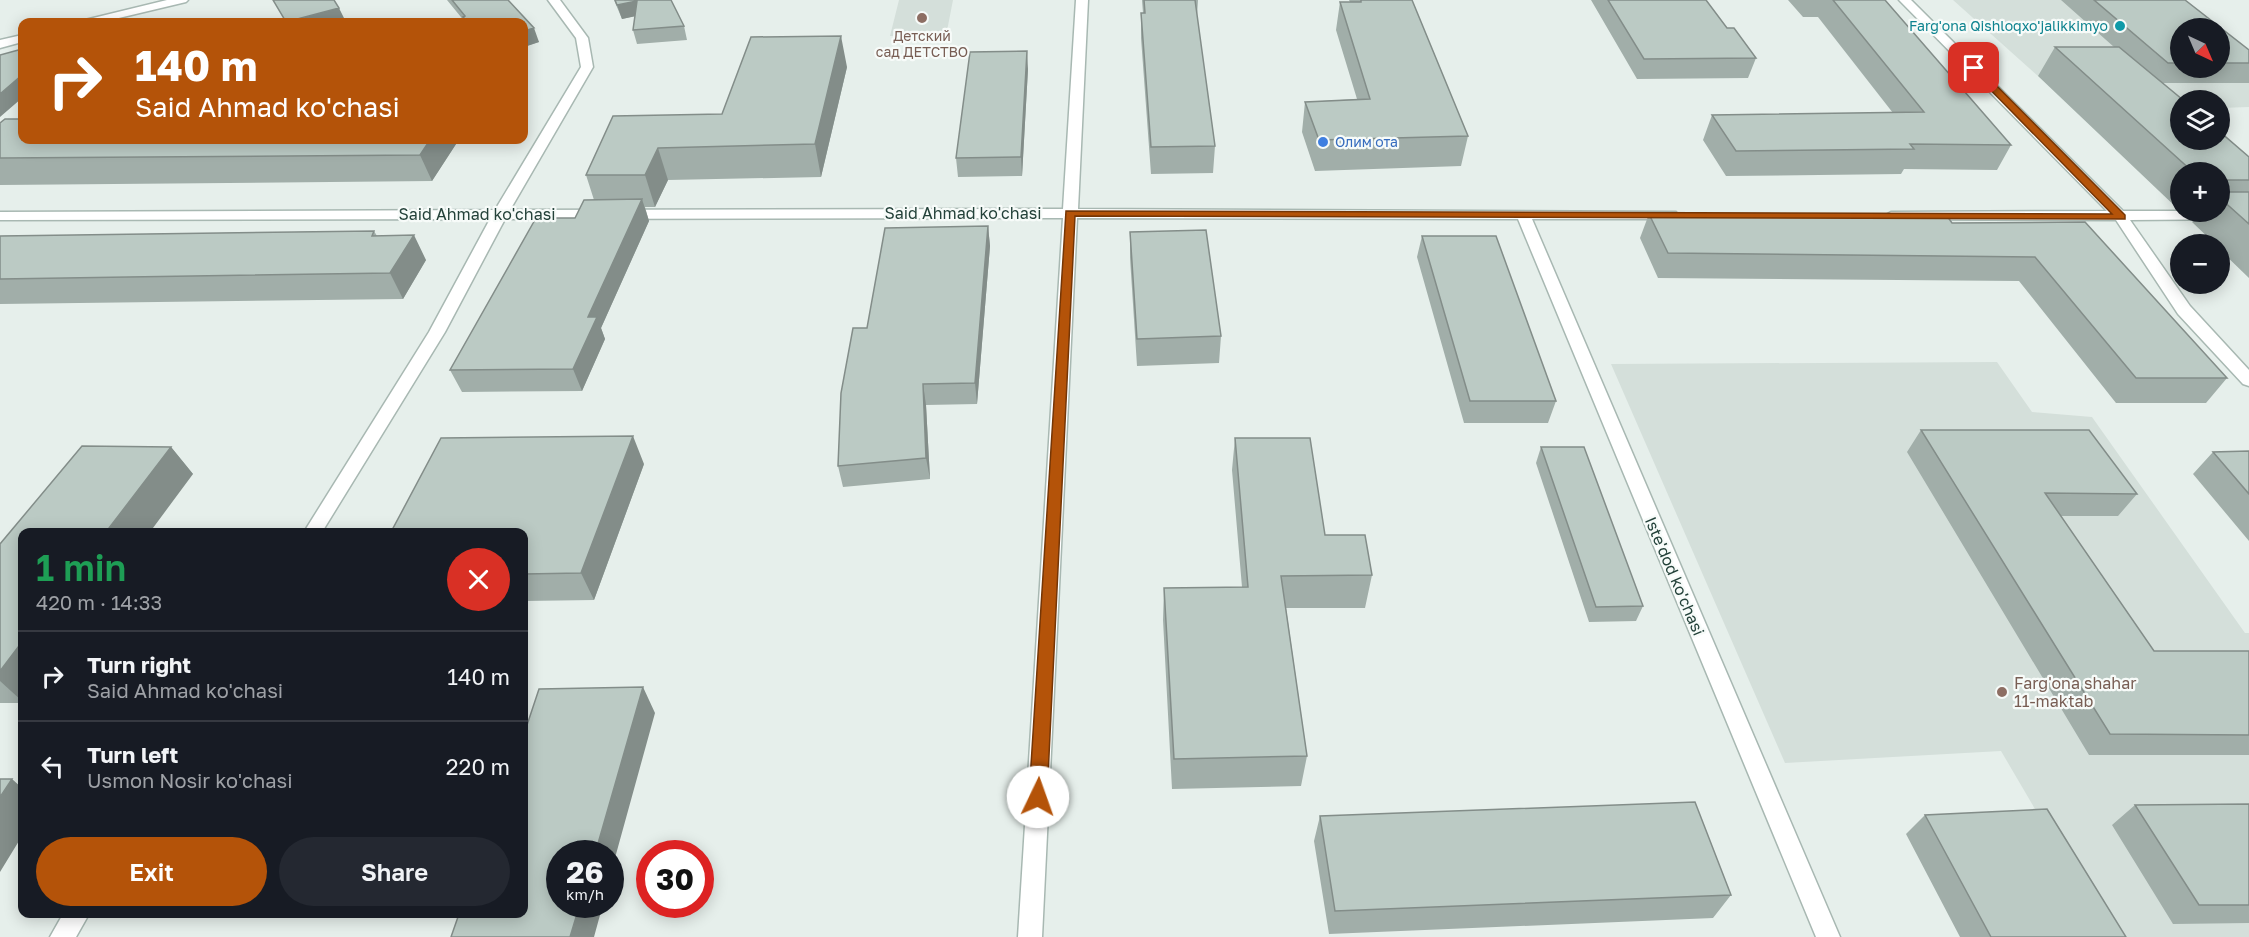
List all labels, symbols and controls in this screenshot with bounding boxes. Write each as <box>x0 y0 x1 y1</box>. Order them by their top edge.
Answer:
marker: Детский сад ДЕТСТВО <box>915 11 929 25</box>
place label: Farg'ona Qishloqxo'jalikkimyo <box>1909 17 2108 34</box>
north arrow <box>2170 18 2230 78</box>
map controls <box>2170 18 2230 294</box>
marker: Farg'ona Qishloqxo'jalikkimyo <box>2113 19 2127 33</box>
place label: Детский сад ДЕТСТВО <box>876 27 968 60</box>
text: 140 m <box>135 40 257 90</box>
icon: right <box>36 42 114 120</box>
pin <box>1948 42 1999 93</box>
icon: arrive <box>1957 51 1990 84</box>
button: layers <box>2170 90 2230 150</box>
text: Said Ahmad ko'chasi <box>135 91 400 123</box>
place label: Олим ота <box>1335 133 1398 150</box>
marker: Олим ота <box>1316 135 1330 149</box>
button: + <box>2170 162 2230 222</box>
street label: Said Ahmad ko'chasi <box>885 203 1041 223</box>
street label: Said Ahmad ko'chasi <box>399 204 555 224</box>
button: − <box>2170 234 2230 294</box>
street label: Iste'dod ko'chasi <box>1641 513 1709 639</box>
text: 1 min <box>36 546 126 589</box>
button: close <box>447 548 510 611</box>
text: 420 m · 14:33 <box>36 590 162 614</box>
text: Turn right <box>87 651 191 678</box>
icon: right <box>36 660 69 693</box>
text: 140 m <box>447 663 510 690</box>
place label: Farg'ona shahar 11-maktab <box>2014 673 2136 711</box>
text: Said Ahmad ko'chasi <box>87 678 283 702</box>
marker: Farg'ona shahar 11-maktab <box>1995 685 2009 699</box>
text: Turn left <box>87 741 178 768</box>
icon: left <box>36 750 69 783</box>
text: 220 m <box>446 753 510 780</box>
position arrow <box>1006 765 1070 829</box>
text: Usmon Nosir ko'chasi <box>87 768 293 792</box>
button: Exit <box>36 837 267 906</box>
button: Share <box>279 837 510 906</box>
speed limit sign: 30 <box>636 840 714 918</box>
text: 26 <box>566 854 604 890</box>
text: km/h <box>566 885 604 903</box>

